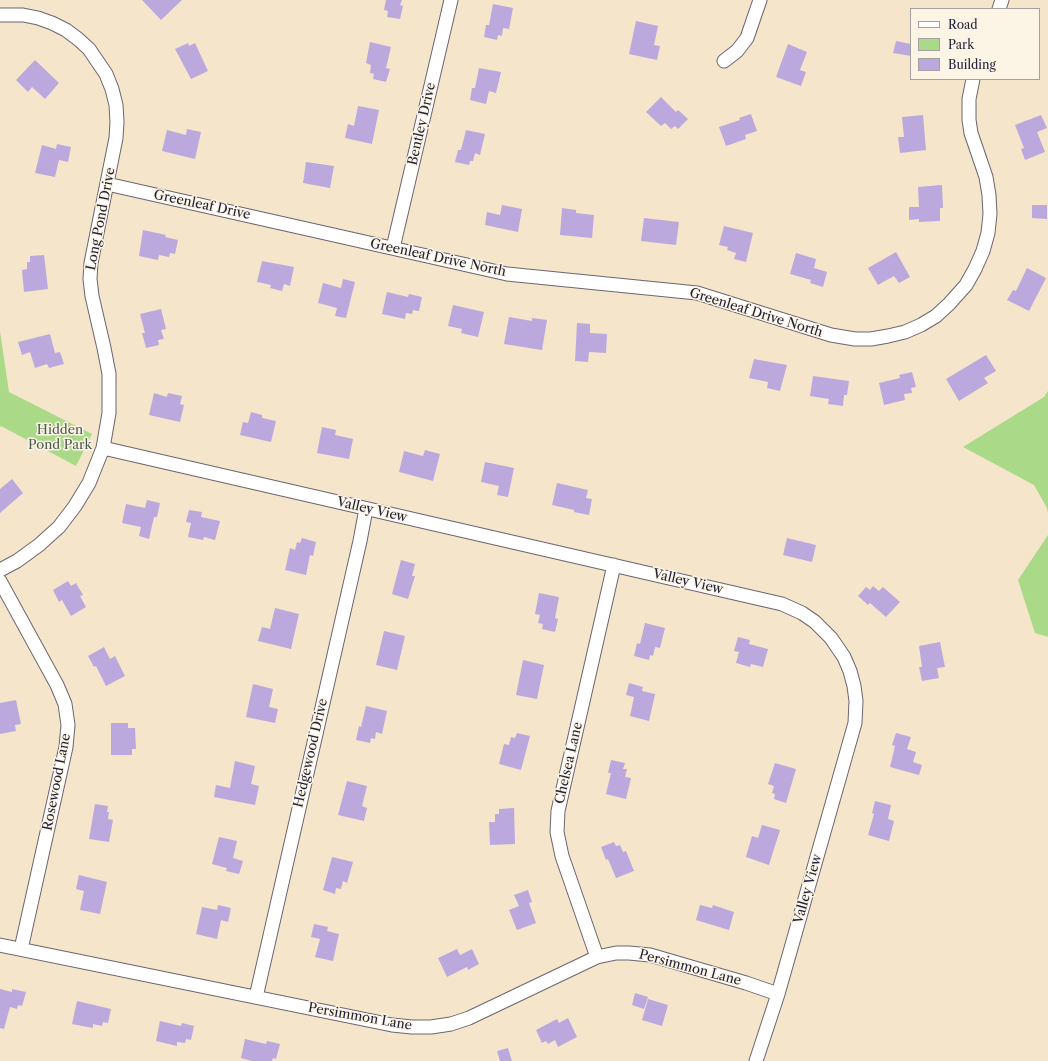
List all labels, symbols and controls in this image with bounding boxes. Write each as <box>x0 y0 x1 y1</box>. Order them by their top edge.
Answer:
legend <box>910 8 1040 80</box>
text: Road <box>948 17 978 32</box>
text: Park <box>948 37 974 52</box>
text: Building <box>948 57 996 72</box>
street label: Bentley Drive <box>405 81 439 167</box>
street label: Long Pond Drive <box>83 166 119 272</box>
street label: Greenleaf Drive <box>152 187 252 223</box>
street label: Greenleaf Drive North <box>369 236 507 280</box>
street label: Greenleaf Drive North <box>688 285 824 341</box>
park label: Hidden Pond Park <box>28 422 92 453</box>
street label: Valley View <box>335 494 409 526</box>
street label: Valley View <box>651 566 725 598</box>
street label: Hedgewood Drive <box>291 697 331 809</box>
street label: Chelsea Lane <box>552 721 586 805</box>
street label: Rosewood Lane <box>40 732 74 832</box>
street label: Valley View <box>791 852 825 926</box>
street label: Persimmon Lane <box>637 947 743 989</box>
street label: Persimmon Lane <box>307 1000 413 1034</box>

